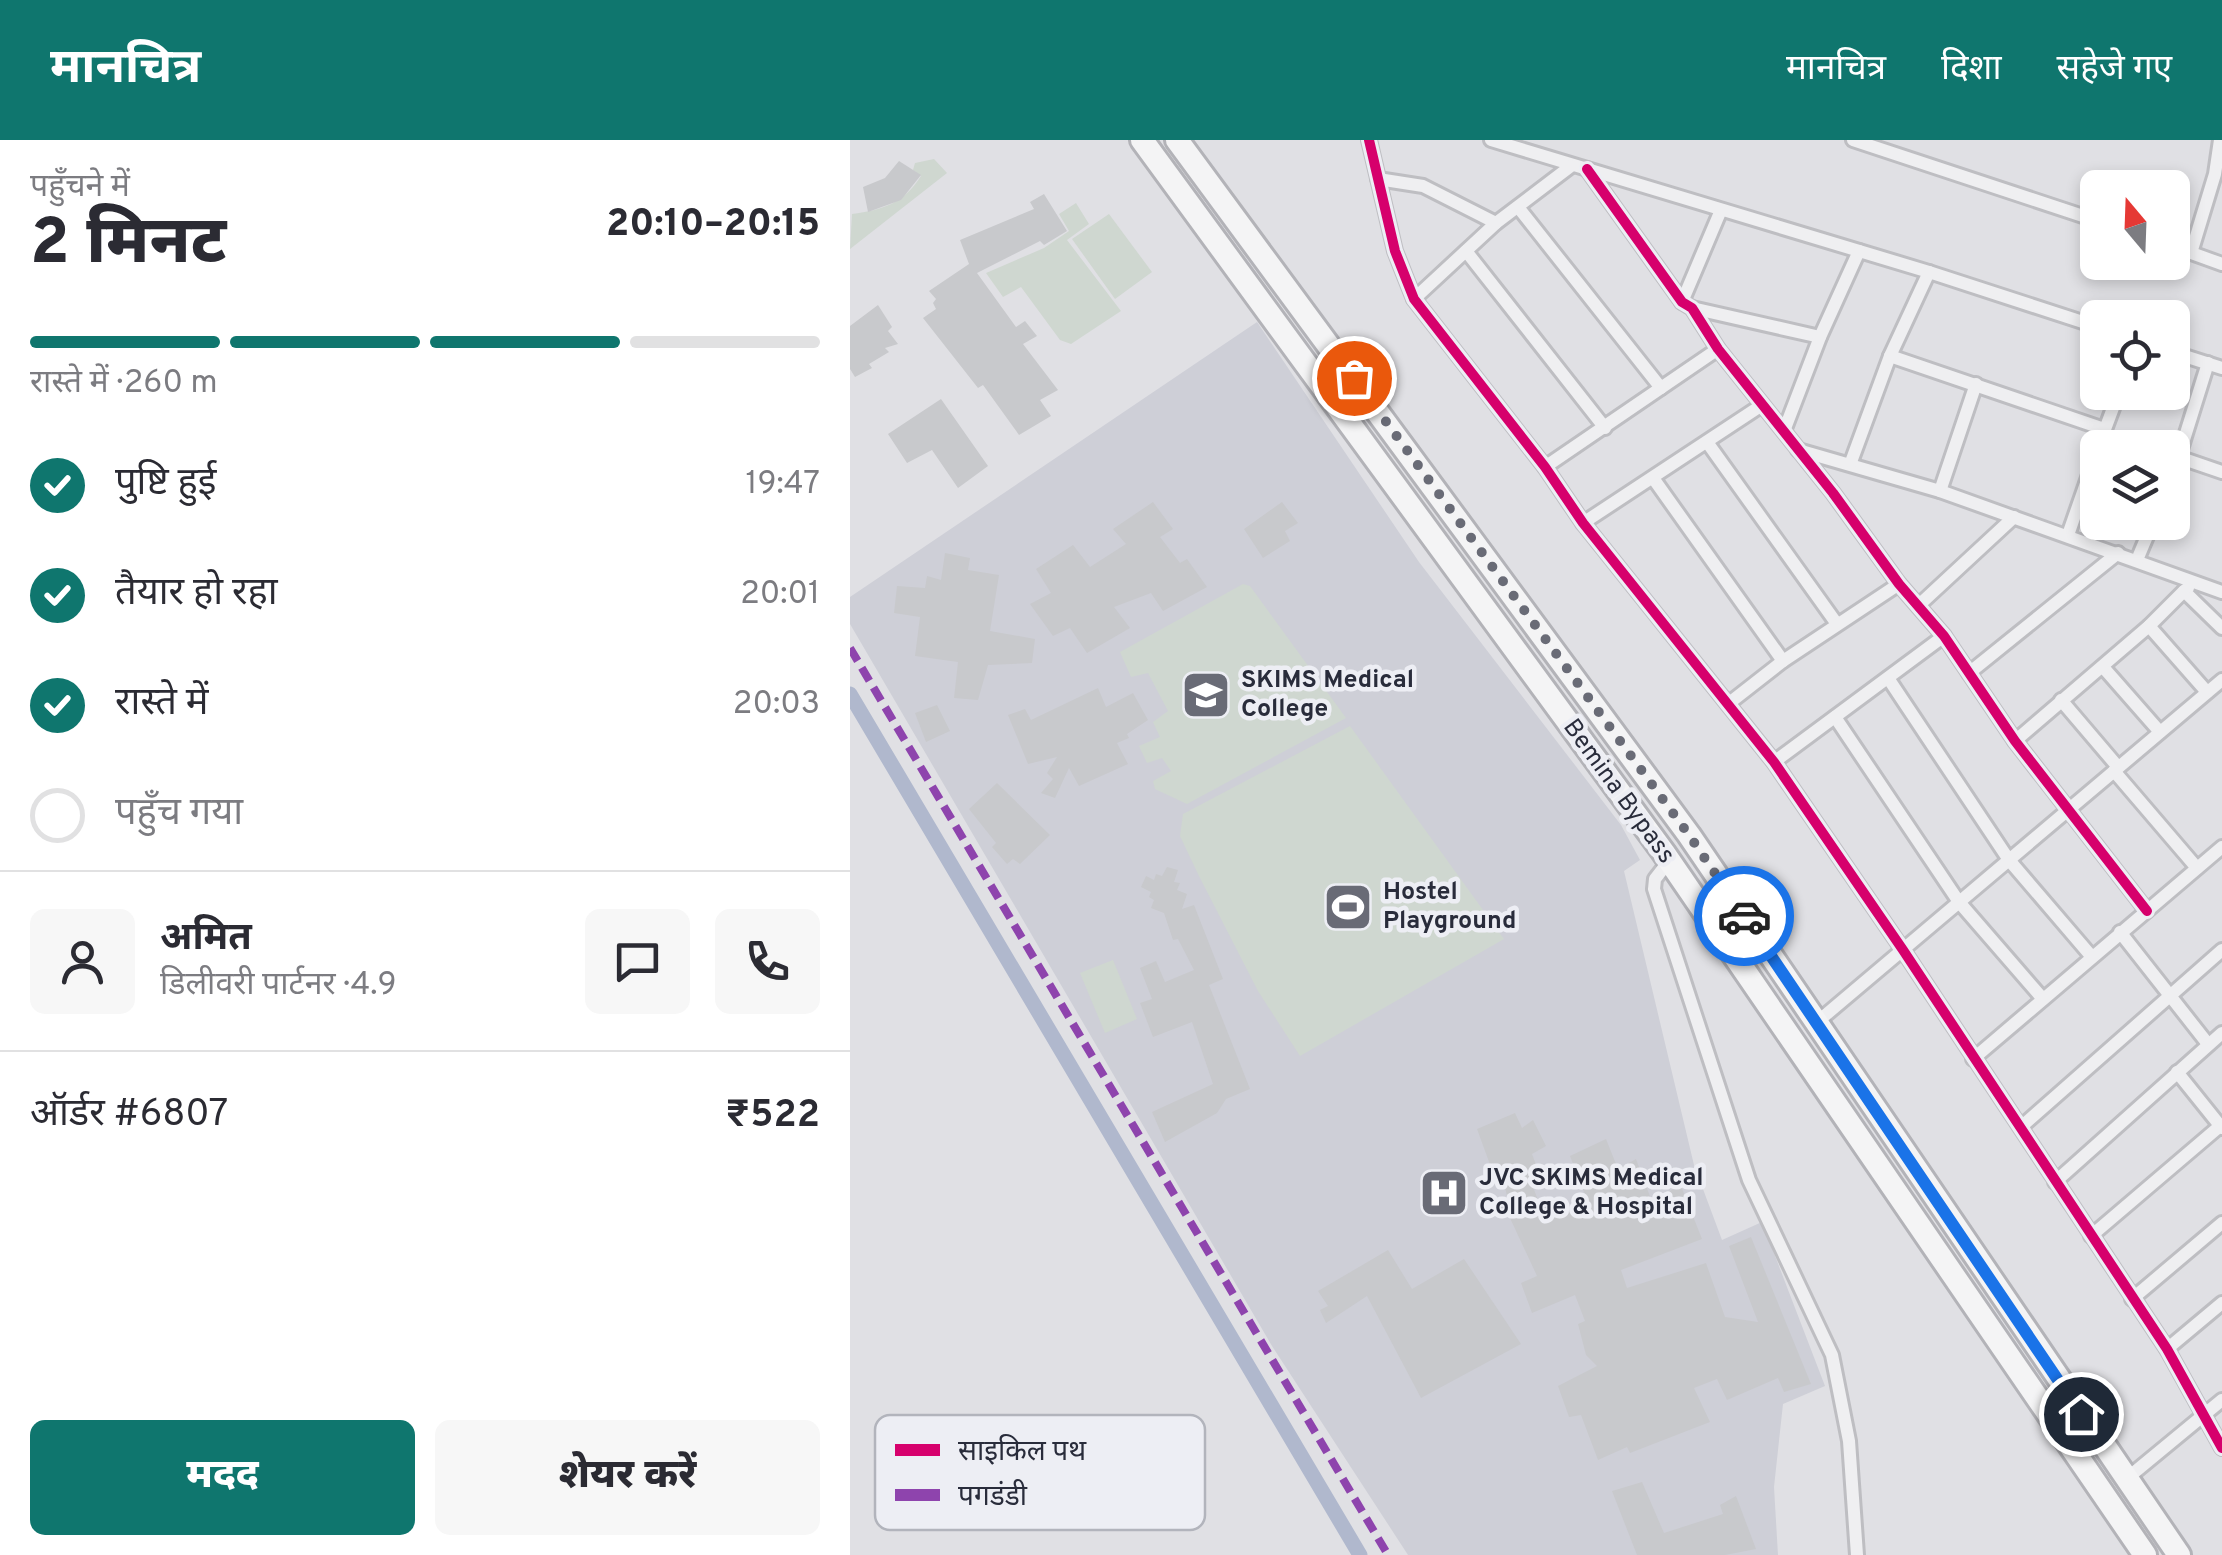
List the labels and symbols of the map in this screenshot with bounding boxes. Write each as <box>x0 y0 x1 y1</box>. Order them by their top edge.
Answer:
north arrow <box>2080 170 2190 280</box>
pin <box>1312 336 1397 421</box>
place label: SKIMS Medical College <box>1241 665 1414 726</box>
school or university icon: SKIMS Medical College <box>1180 669 1232 721</box>
street label: Bemina Bypass <box>1555 713 1681 871</box>
courier <box>1694 866 1794 966</box>
place label: Hostel Playground <box>1383 877 1516 938</box>
sports icon: Hostel Playground <box>1322 881 1374 933</box>
place label: JVC SKIMS Medical College & Hospital <box>1479 1163 1704 1224</box>
hospital icon: JVC SKIMS Medical College & Hospital <box>1418 1167 1470 1219</box>
pin <box>2039 1372 2124 1457</box>
legend <box>875 1415 1205 1530</box>
text: साइकिल पथ <box>958 1434 1087 1471</box>
text: पगडंडी <box>958 1479 1028 1516</box>

